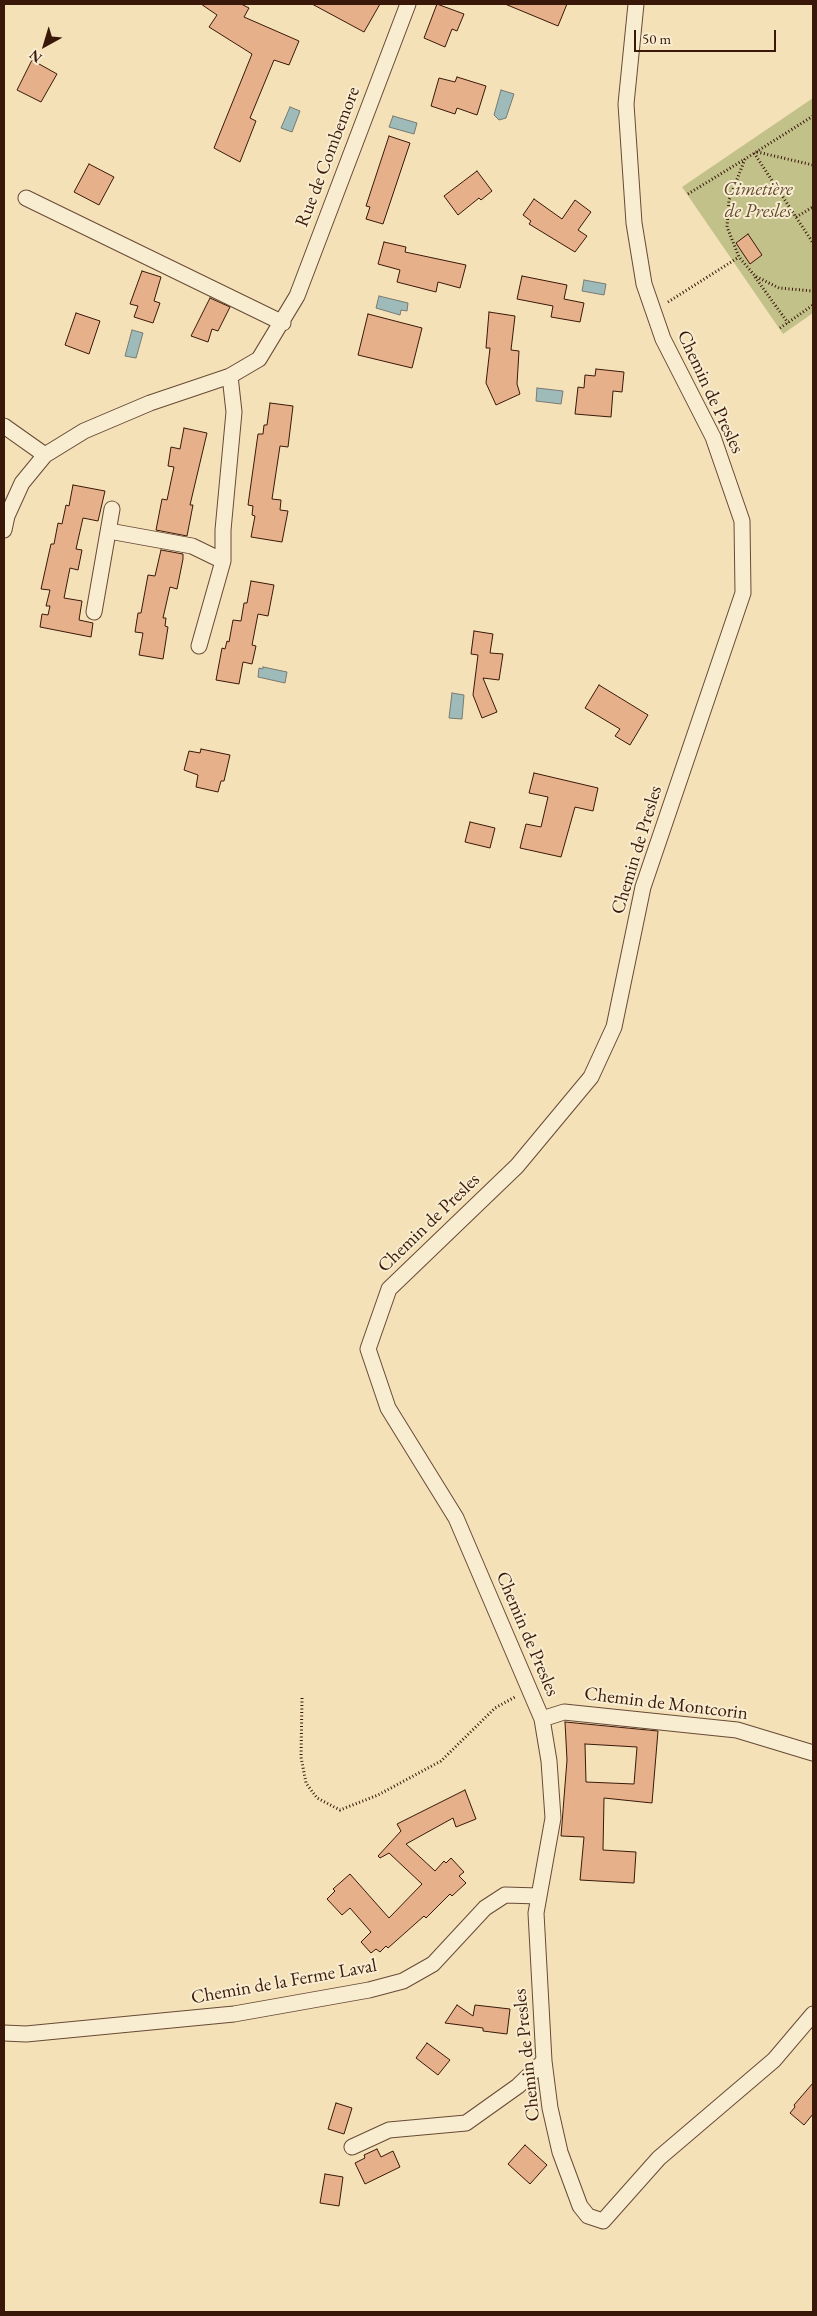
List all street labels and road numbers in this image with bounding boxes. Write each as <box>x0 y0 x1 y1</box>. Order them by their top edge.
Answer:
street label: Rue de Combemore <box>291 84 365 230</box>
street label: Chemin de Presles <box>672 327 748 457</box>
street label: Chemin de Presles <box>607 783 667 917</box>
street label: Chemin de Presles <box>373 1169 485 1277</box>
street label: Chemin de Presles <box>490 1568 564 1700</box>
street label: Chemin de Montcorin <box>583 1683 749 1725</box>
street label: Chemin de la Ferme Laval <box>189 1954 379 2010</box>
street label: Chemin de Presles <box>509 1988 545 2122</box>

